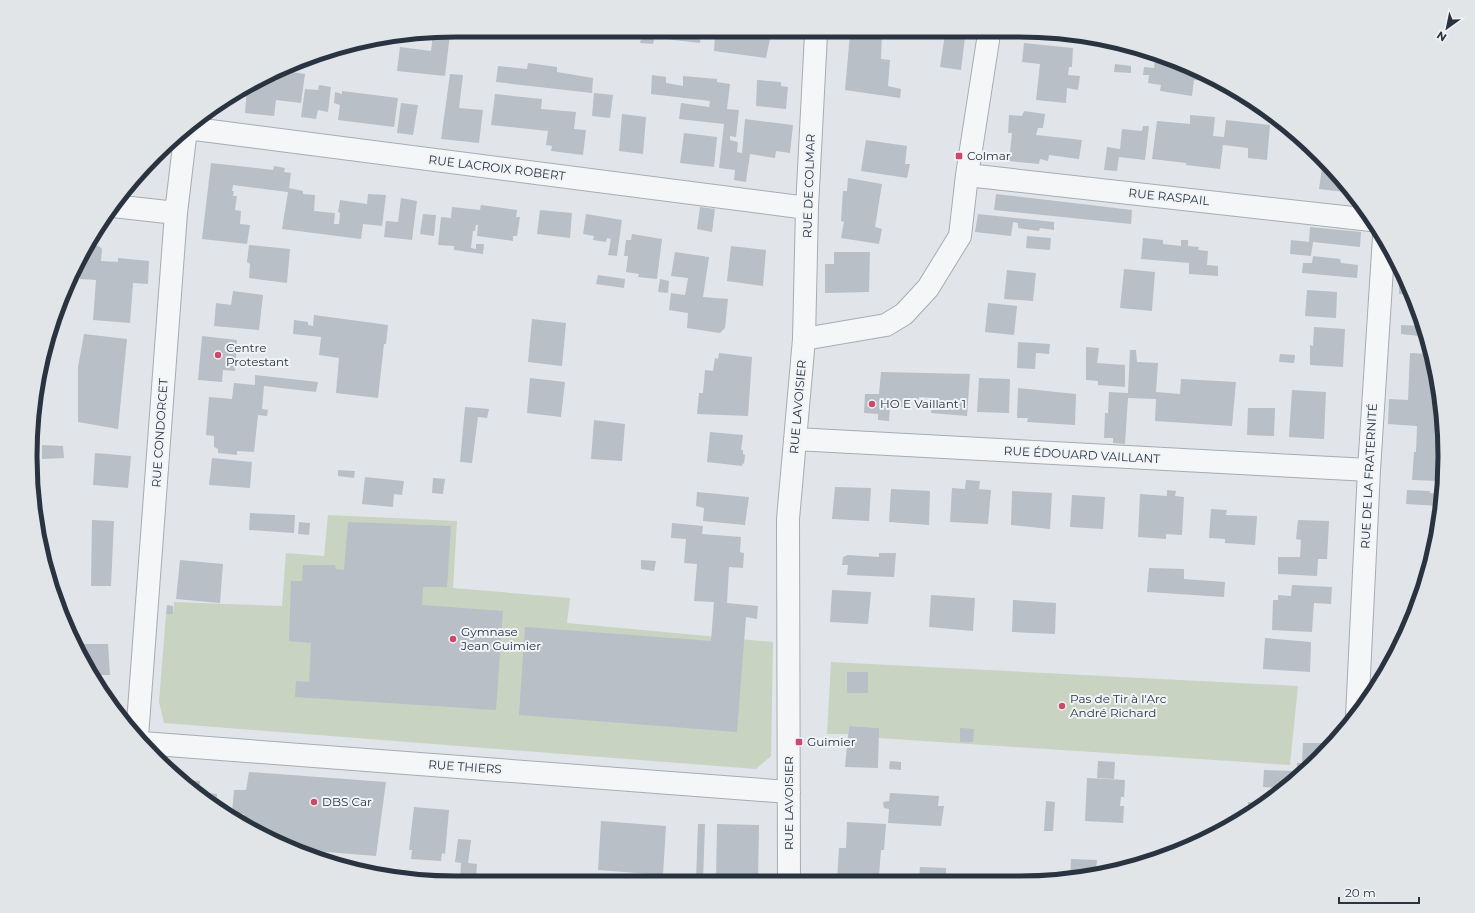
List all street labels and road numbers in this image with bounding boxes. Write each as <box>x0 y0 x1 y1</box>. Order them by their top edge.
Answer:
street label: RUE DE COLMAR <box>799 133 818 238</box>
street label: RUE LACROIX ROBERT <box>428 152 566 183</box>
street label: RUE RASPAIL <box>1128 185 1210 208</box>
street label: RUE LAVOISIER <box>786 359 809 454</box>
street label: RUE CONDORCET <box>148 378 171 488</box>
street label: RUE DE LA FRATERNITÉ <box>1357 403 1380 549</box>
street label: RUE ÉDOUARD VAILLANT <box>1003 443 1161 466</box>
street label: RUE THIERS <box>428 756 502 777</box>
street label: RUE LAVOISIER <box>781 756 796 850</box>

